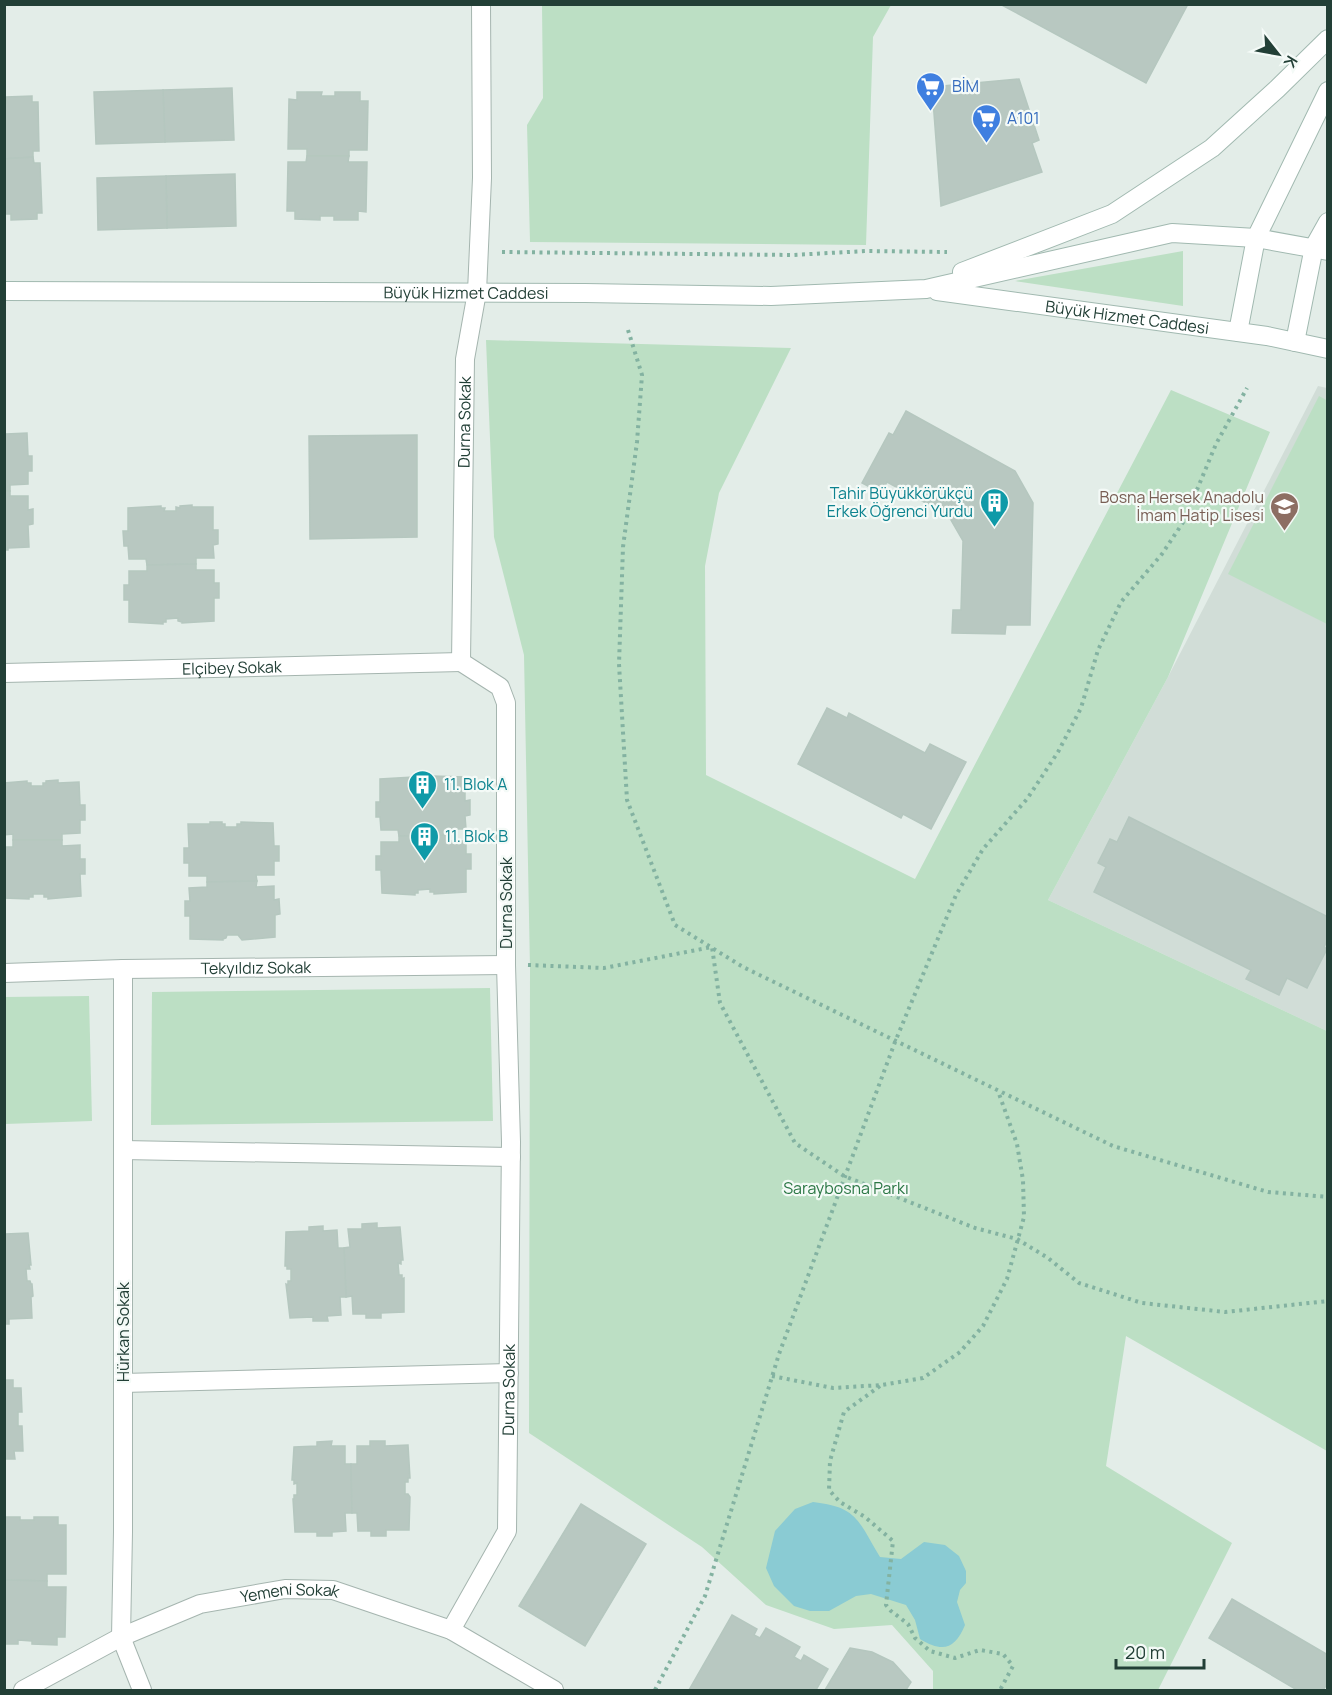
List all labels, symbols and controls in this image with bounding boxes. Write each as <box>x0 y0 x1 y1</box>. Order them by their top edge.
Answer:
north arrow <box>1248 24 1308 84</box>
text: K <box>1278 52 1303 72</box>
supermarket icon: BİM <box>915 70 947 112</box>
place label: BİM <box>952 75 979 97</box>
supermarket icon: A101 <box>970 102 1002 144</box>
place label: A101 <box>1007 107 1039 129</box>
street label: Büyük Hizmet Caddesi <box>383 281 549 304</box>
street label: Büyük Hizmet Caddesi <box>1044 295 1210 339</box>
street label: Durna Sokak <box>453 375 476 468</box>
place label: Tahir Büyükkörükçü Erkek Öğrenci Yurdu <box>827 482 973 522</box>
building icon: Tahir Büyükkörükçü Erkek Öğrenci Yurdu <box>978 486 1010 528</box>
place label: Bosna Hersek Anadolu İmam Hatip Lisesi <box>1099 486 1264 526</box>
school or university icon: Bosna Hersek Anadolu İmam Hatip Lisesi <box>1269 490 1301 532</box>
street label: Elçibey Sokak <box>182 655 283 680</box>
building icon: 11. Blok A <box>407 768 439 810</box>
place label: 11. Blok A <box>444 773 507 795</box>
building icon: 11. Blok B <box>408 820 440 862</box>
place label: 11. Blok B <box>445 825 508 847</box>
street label: Durna Sokak <box>495 856 517 949</box>
street label: Tekyıldız Sokak <box>201 956 312 979</box>
park label: Saraybosna Parkı <box>783 1177 909 1199</box>
street label: Hürkan Sokak <box>112 1281 134 1382</box>
street label: Durna Sokak <box>497 1343 520 1436</box>
street label: Yemeni Sokak <box>238 1578 344 1608</box>
scale bar <box>1116 1632 1204 1670</box>
text: 20 m <box>1125 1640 1165 1664</box>

